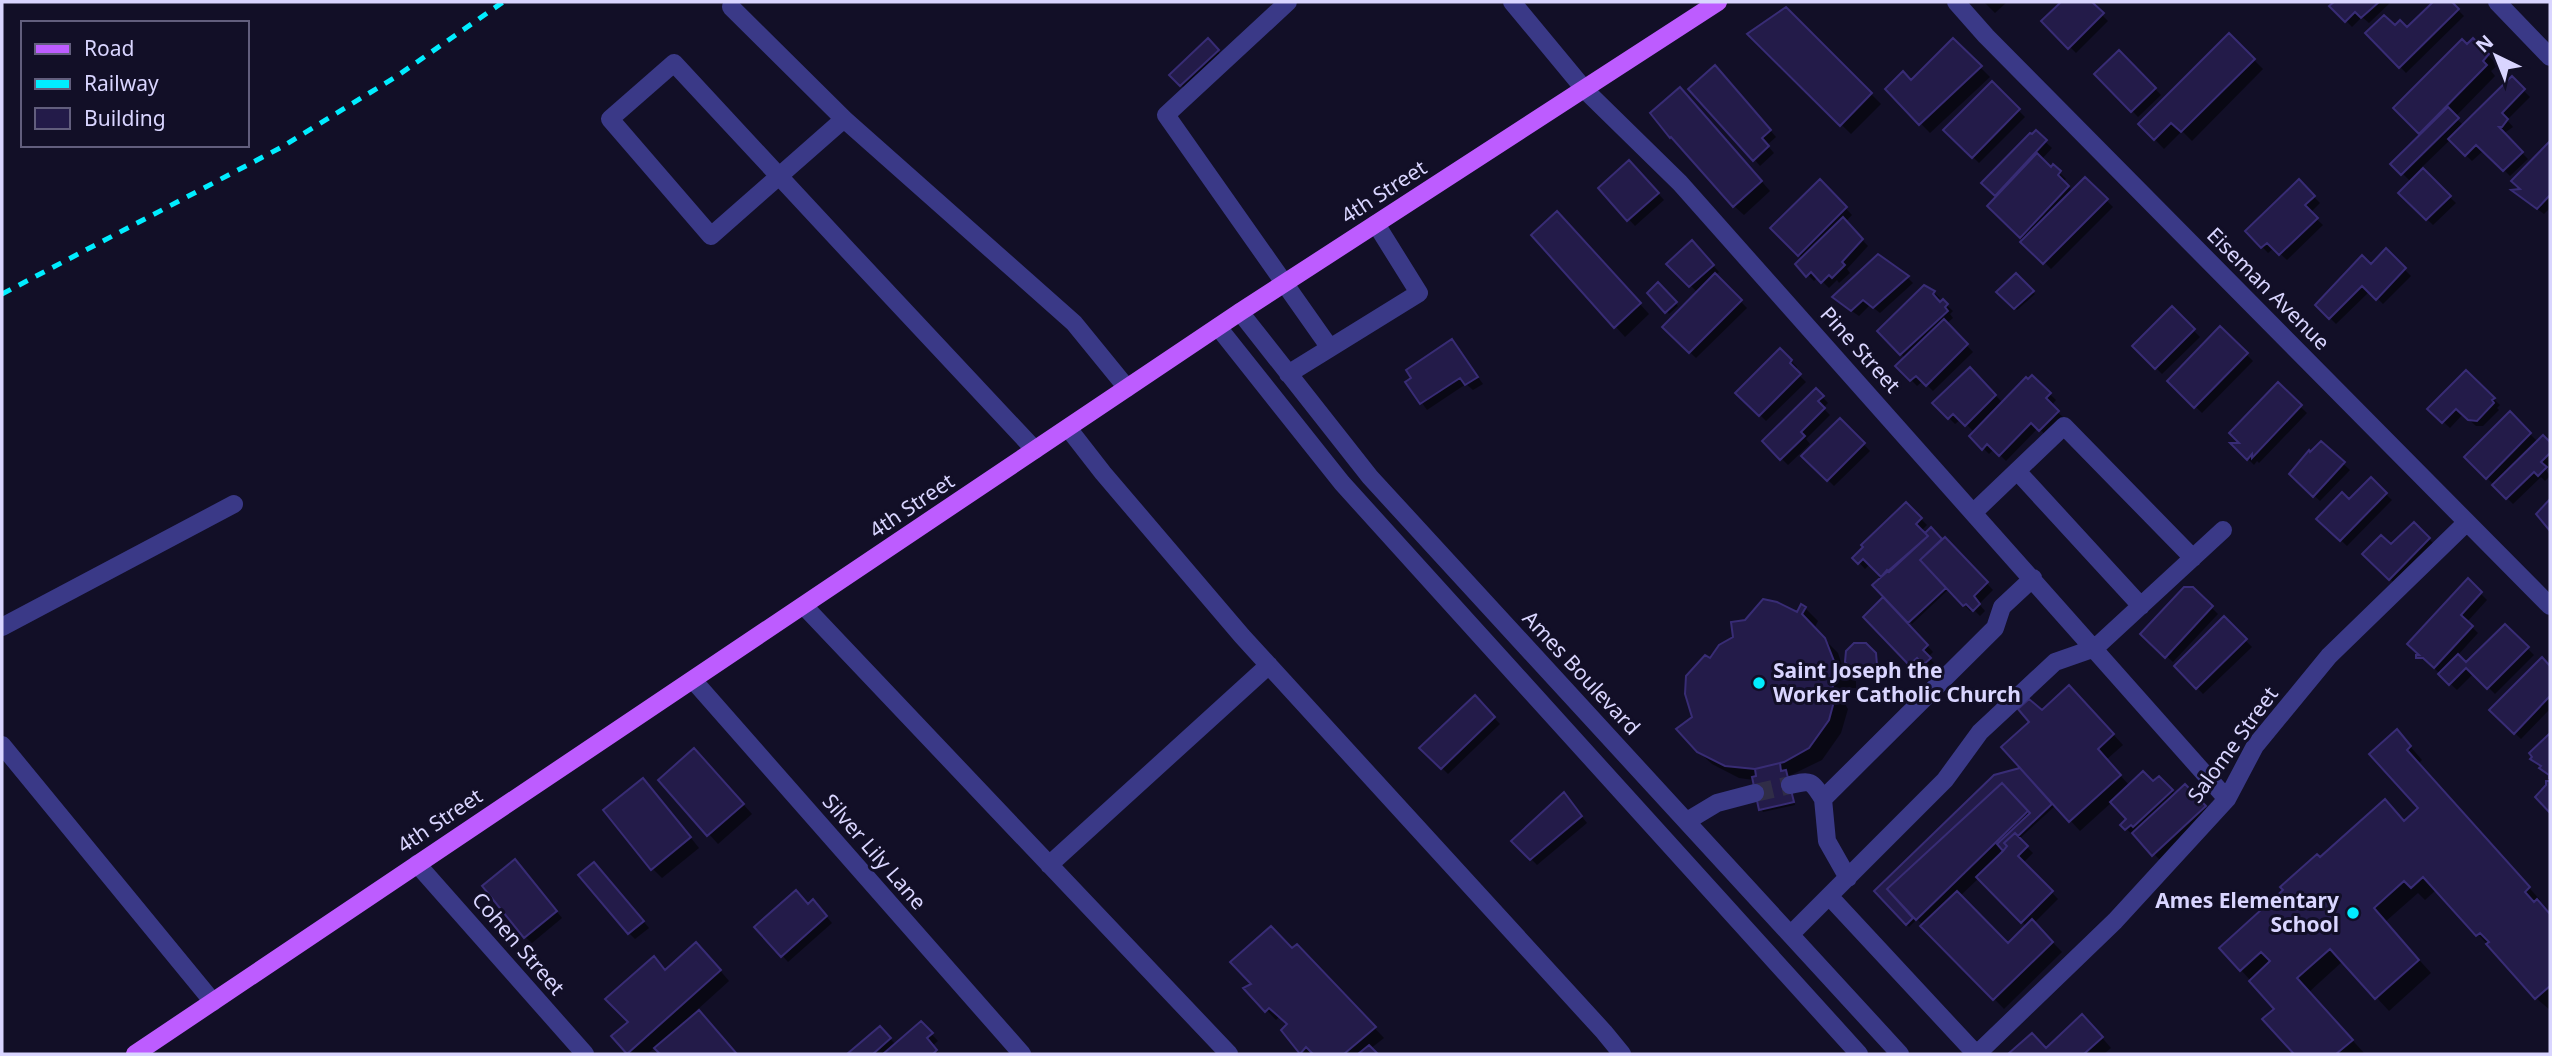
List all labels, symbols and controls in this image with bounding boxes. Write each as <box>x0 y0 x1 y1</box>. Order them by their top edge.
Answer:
legend <box>21 21 248 147</box>
north arrow <box>2461 21 2531 91</box>
text: N <box>2470 29 2499 58</box>
text: Road <box>84 34 134 62</box>
text: Railway <box>84 69 159 97</box>
text: Building <box>84 104 166 132</box>
street label: 4th Street <box>1335 153 1432 229</box>
street label: Eiseman Avenue <box>2201 221 2336 356</box>
street label: Pine Street <box>1815 300 1907 399</box>
street label: 4th Street <box>864 466 960 544</box>
street label: Ames Boulevard <box>1517 604 1647 740</box>
place label: Saint Joseph the Worker Catholic Church <box>1773 656 2021 708</box>
marker: Saint Joseph the Worker Catholic Church <box>1751 675 1767 691</box>
street label: Salome Street <box>2181 680 2284 808</box>
street label: 4th Street <box>392 781 488 859</box>
street label: Silver Lily Lane <box>817 788 933 915</box>
street label: Cohen Street <box>466 886 572 1001</box>
place label: Ames Elementary School <box>2155 886 2339 938</box>
marker: Ames Elementary School <box>2345 905 2361 921</box>

